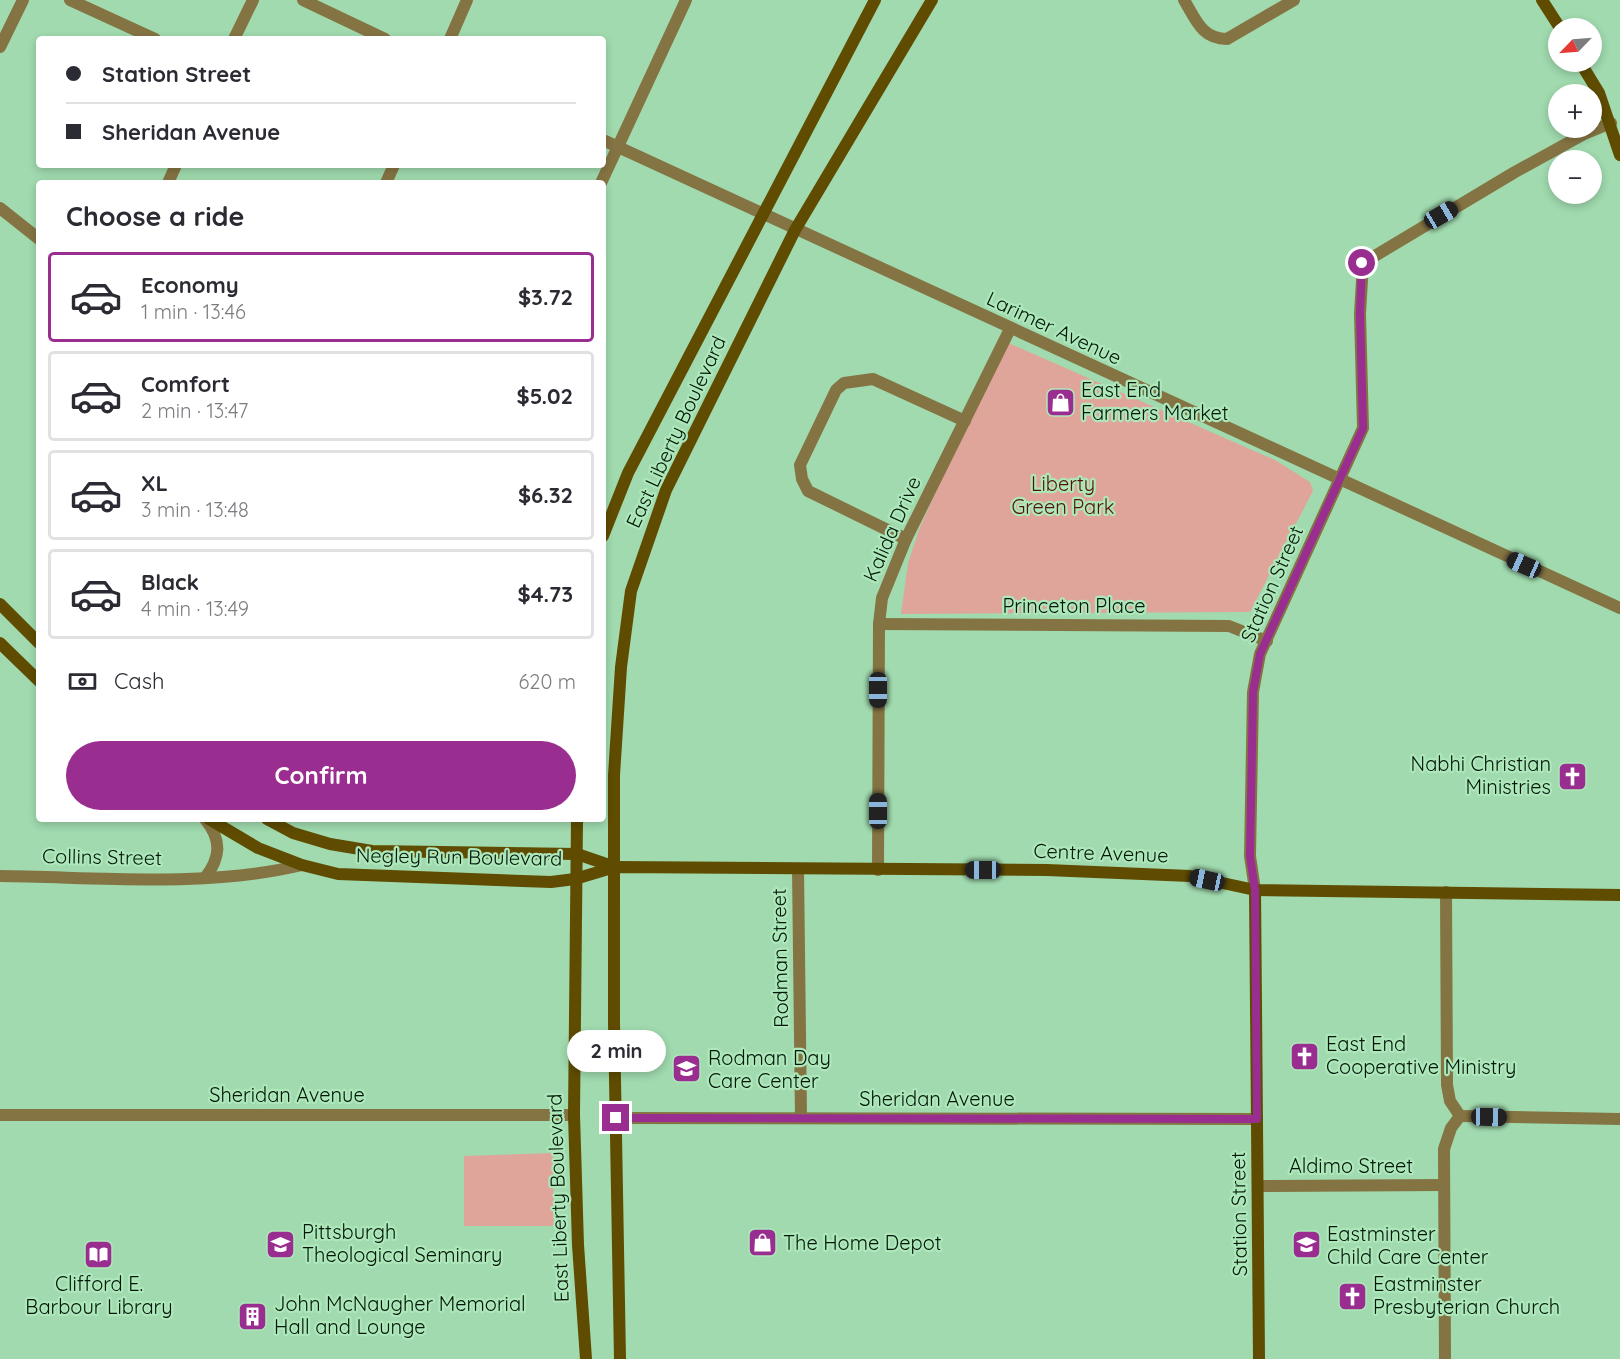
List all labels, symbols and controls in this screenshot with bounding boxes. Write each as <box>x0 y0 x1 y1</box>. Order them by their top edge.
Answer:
north arrow <box>1548 18 1602 72</box>
map controls <box>1548 18 1602 204</box>
text: Station Street <box>102 60 251 88</box>
button: + <box>1548 84 1602 138</box>
text: Sheridan Avenue <box>102 118 280 146</box>
button: − <box>1548 150 1602 204</box>
car <box>1421 198 1461 232</box>
text: Choose a ride <box>66 199 244 233</box>
route start <box>1348 249 1375 276</box>
icon: car <box>69 270 123 324</box>
text: Economy <box>141 271 239 299</box>
text: $3.72 <box>518 283 573 311</box>
street label: Larimer Avenue <box>983 285 1126 370</box>
text: 1 min · 13:46 <box>141 299 246 324</box>
street label: East Liberty Boulevard <box>620 332 731 532</box>
icon: car <box>69 369 123 423</box>
text: Comfort <box>141 370 230 398</box>
place label: East End Farmers Market <box>1081 377 1229 425</box>
text: $5.02 <box>517 382 573 410</box>
shop icon: East End Farmers Market <box>1044 386 1076 418</box>
text: 2 min · 13:47 <box>141 398 248 423</box>
icon: car <box>69 468 123 522</box>
text: XL <box>141 469 168 497</box>
park label: Liberty Green Park <box>1011 471 1115 519</box>
street label: Kalida Drive <box>857 472 926 585</box>
text: $6.32 <box>518 481 573 509</box>
text: 3 min · 13:48 <box>141 497 249 522</box>
street label: Station Street <box>1235 521 1308 646</box>
car <box>1504 549 1544 581</box>
icon: car <box>69 567 123 621</box>
text: Black <box>141 568 199 596</box>
text: $4.73 <box>518 580 573 608</box>
street label: Princeton Place <box>1002 593 1146 618</box>
text: 4 min · 13:49 <box>141 596 249 621</box>
icon: cash <box>66 665 99 698</box>
text: Cash <box>114 667 165 695</box>
text: 620 m <box>519 669 576 694</box>
car <box>869 672 887 708</box>
button: Confirm <box>66 741 576 810</box>
place label: Nabhi Christian Ministries <box>1411 751 1551 799</box>
church icon: Nabhi Christian Ministries <box>1556 760 1588 792</box>
car <box>869 793 887 829</box>
street label: Centre Avenue <box>1033 838 1169 867</box>
street label: Negley Run Boulevard <box>356 842 562 871</box>
street label: Collins Street <box>42 843 162 870</box>
car <box>965 861 1001 879</box>
car <box>1188 867 1226 893</box>
street label: Rodman Street <box>766 888 793 1028</box>
callout: 2 min <box>566 1031 666 1073</box>
place label: East End Cooperative Ministry <box>1326 1031 1516 1079</box>
text: 2 min <box>590 1038 643 1063</box>
church icon: East End Cooperative Ministry <box>1289 1040 1321 1072</box>
place label: Rodman Day Care Center <box>708 1045 831 1093</box>
school or university icon: Rodman Day Care Center <box>671 1053 703 1085</box>
street label: Sheridan Avenue <box>209 1082 365 1107</box>
street label: Sheridan Avenue <box>859 1086 1015 1111</box>
street label: East Liberty Boulevard <box>541 1093 574 1303</box>
route end <box>602 1104 629 1131</box>
car <box>1471 1108 1507 1126</box>
street label: Station Street <box>1225 1151 1252 1277</box>
street label: Aldimo Street <box>1289 1153 1413 1178</box>
place label: Pittsburgh Theological Seminary <box>302 1219 502 1267</box>
place label: Eastminster Child Care Center <box>1327 1221 1489 1269</box>
shop icon: The Home Depot <box>746 1227 778 1259</box>
school or university icon: Pittsburgh Theological Seminary <box>265 1228 297 1260</box>
school or university icon: Eastminster Child Care Center <box>1290 1229 1322 1261</box>
place label: The Home Depot <box>783 1230 942 1255</box>
library icon: Clifford E. Barbour Library <box>83 1238 115 1270</box>
place label: Clifford E. Barbour Library <box>25 1271 173 1319</box>
place label: Eastminster Presbyterian Church <box>1373 1271 1560 1319</box>
church icon: Eastminster Presbyterian Church <box>1336 1280 1368 1312</box>
place label: John McNaugher Memorial Hall and Lounge <box>274 1291 526 1339</box>
building icon: John McNaugher Memorial Hall and Lounge <box>237 1300 269 1332</box>

